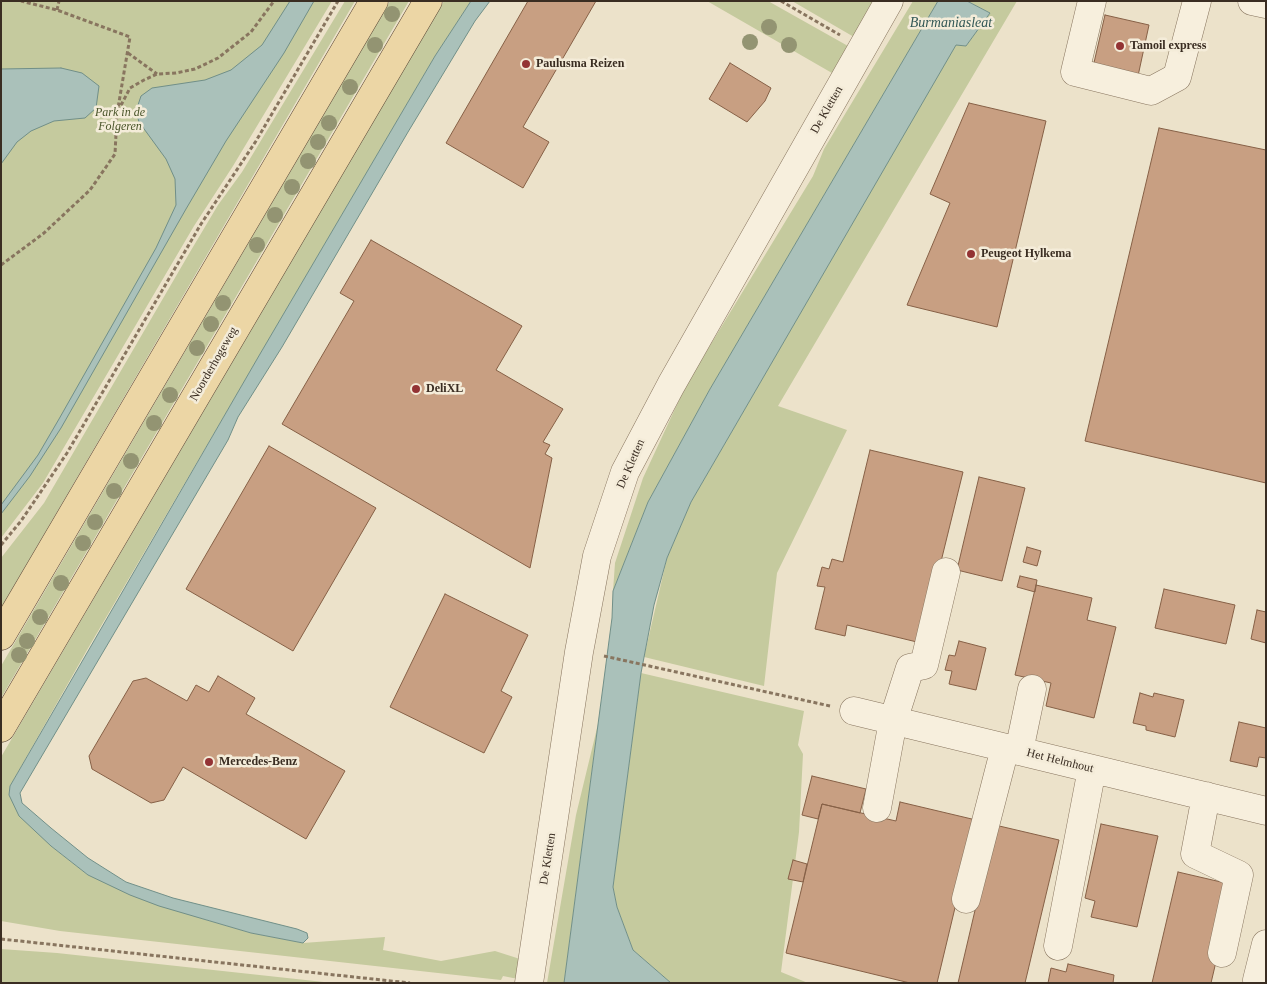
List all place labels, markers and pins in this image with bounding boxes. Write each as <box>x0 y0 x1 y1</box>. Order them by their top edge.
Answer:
place label: Tamoil express <box>1130 39 1206 53</box>
marker: Tamoil express <box>1114 40 1126 52</box>
place label: Paulusma Reizen <box>536 57 624 71</box>
marker: Paulusma Reizen <box>520 58 532 70</box>
place label: Peugeot Hylkema <box>981 247 1071 261</box>
marker: Peugeot Hylkema <box>965 248 977 260</box>
place label: DeliXL <box>426 382 463 396</box>
marker: DeliXL <box>410 383 422 395</box>
place label: Mercedes-Benz <box>219 755 297 769</box>
marker: Mercedes-Benz <box>203 756 215 768</box>

